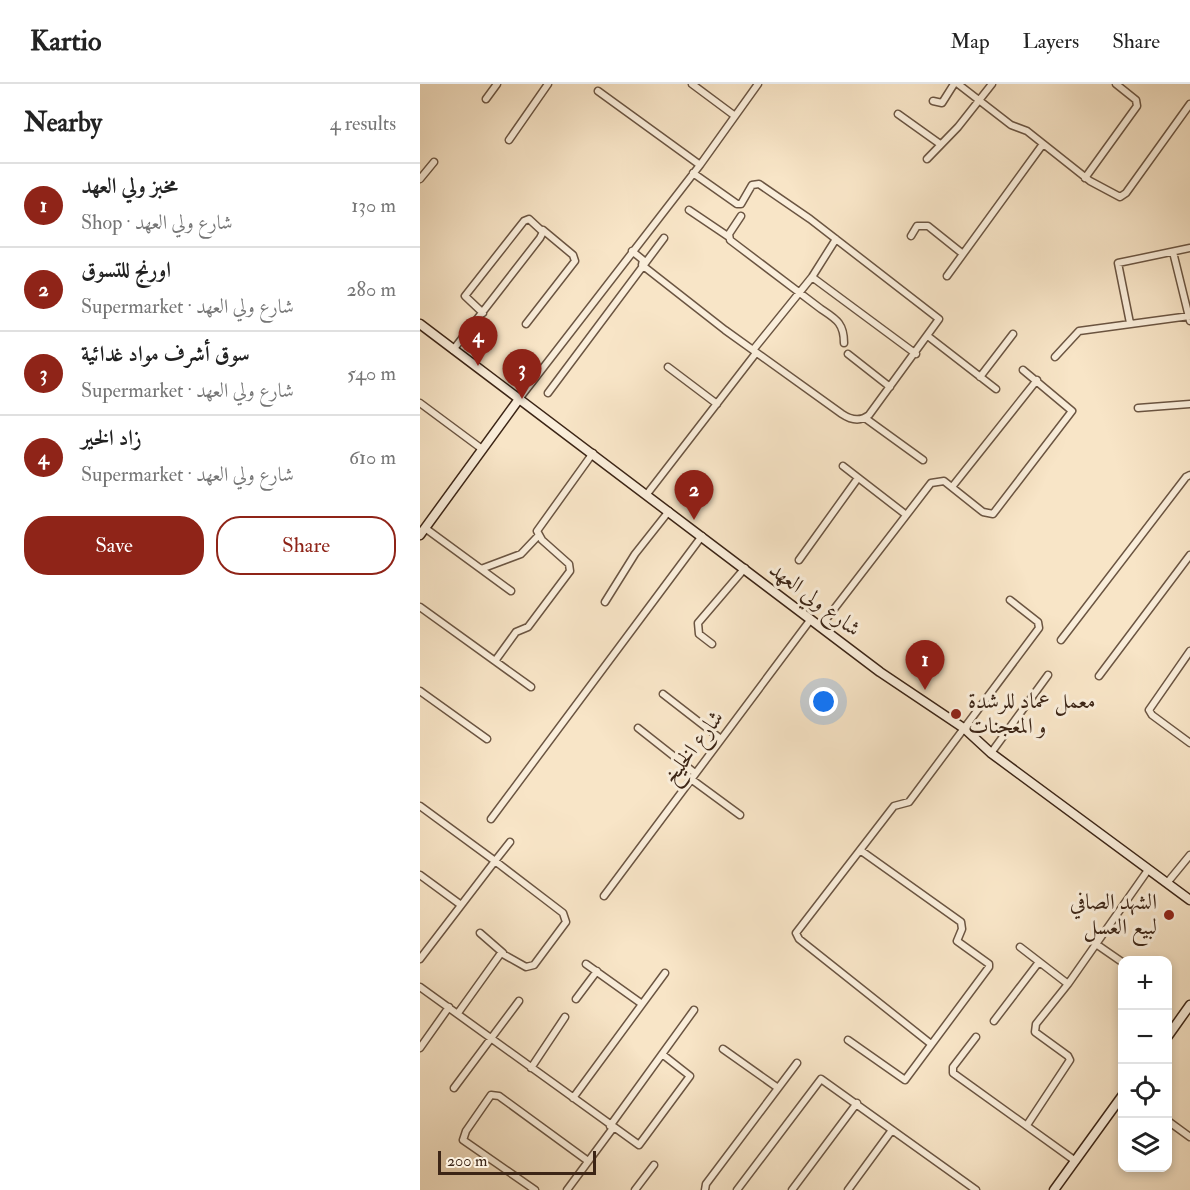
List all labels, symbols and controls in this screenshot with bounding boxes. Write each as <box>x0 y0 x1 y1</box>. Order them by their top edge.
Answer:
text: Kartio <box>30 24 101 59</box>
text: Map <box>950 28 990 55</box>
text: Layers <box>1023 28 1079 55</box>
text: Share <box>1112 28 1160 55</box>
text: Nearby <box>24 107 102 139</box>
text: 4 results <box>330 111 396 136</box>
text: مخبز ولي العهد <box>81 172 178 200</box>
text: 1 <box>40 193 47 218</box>
text: 130 m <box>351 193 396 218</box>
text: Shop · شارع ولي العهد <box>81 210 233 235</box>
text: اورنج للتسوق <box>81 256 171 284</box>
text: 2 <box>38 277 49 302</box>
text: 280 m <box>346 277 396 302</box>
text: Supermarket · شارع ولي العهد <box>81 294 294 319</box>
pin: 4 <box>458 316 498 366</box>
text: سوق أشرف مواد غدائية <box>81 340 250 368</box>
pin: 3 <box>502 350 542 399</box>
text: 3 <box>40 361 47 386</box>
text: 540 m <box>347 361 396 386</box>
text: Supermarket · شارع ولي العهد <box>81 378 294 403</box>
text: زاد الخير <box>81 424 142 452</box>
text: 4 <box>38 445 49 470</box>
text: 610 m <box>349 445 396 470</box>
text: Supermarket · شارع ولي العهد <box>81 462 294 487</box>
pin: 2 <box>674 470 714 520</box>
button: Save <box>24 516 204 575</box>
button: Share <box>216 516 396 575</box>
street label: شارع ولي العهد <box>761 555 866 646</box>
pin: 1 <box>906 640 944 690</box>
your location <box>809 687 838 716</box>
place label: معمل عماد للرشدة و المعجنات <box>968 687 1096 740</box>
street label: شارع الخليخ <box>656 705 734 792</box>
marker: معمل عماد للرشدة و المعجنات <box>949 707 963 721</box>
place label: الشهد الصافي لبيع العسل <box>1070 888 1157 946</box>
marker: الشهد الصافي لبيع العسل <box>1162 908 1176 922</box>
map controls <box>1118 956 1172 1172</box>
button: + <box>1118 956 1172 1010</box>
button: − <box>1118 1010 1172 1064</box>
button: locate <box>1118 1064 1172 1118</box>
button: layers <box>1118 1118 1172 1172</box>
scale bar <box>438 1148 596 1176</box>
text: 200 m <box>447 1151 487 1171</box>

